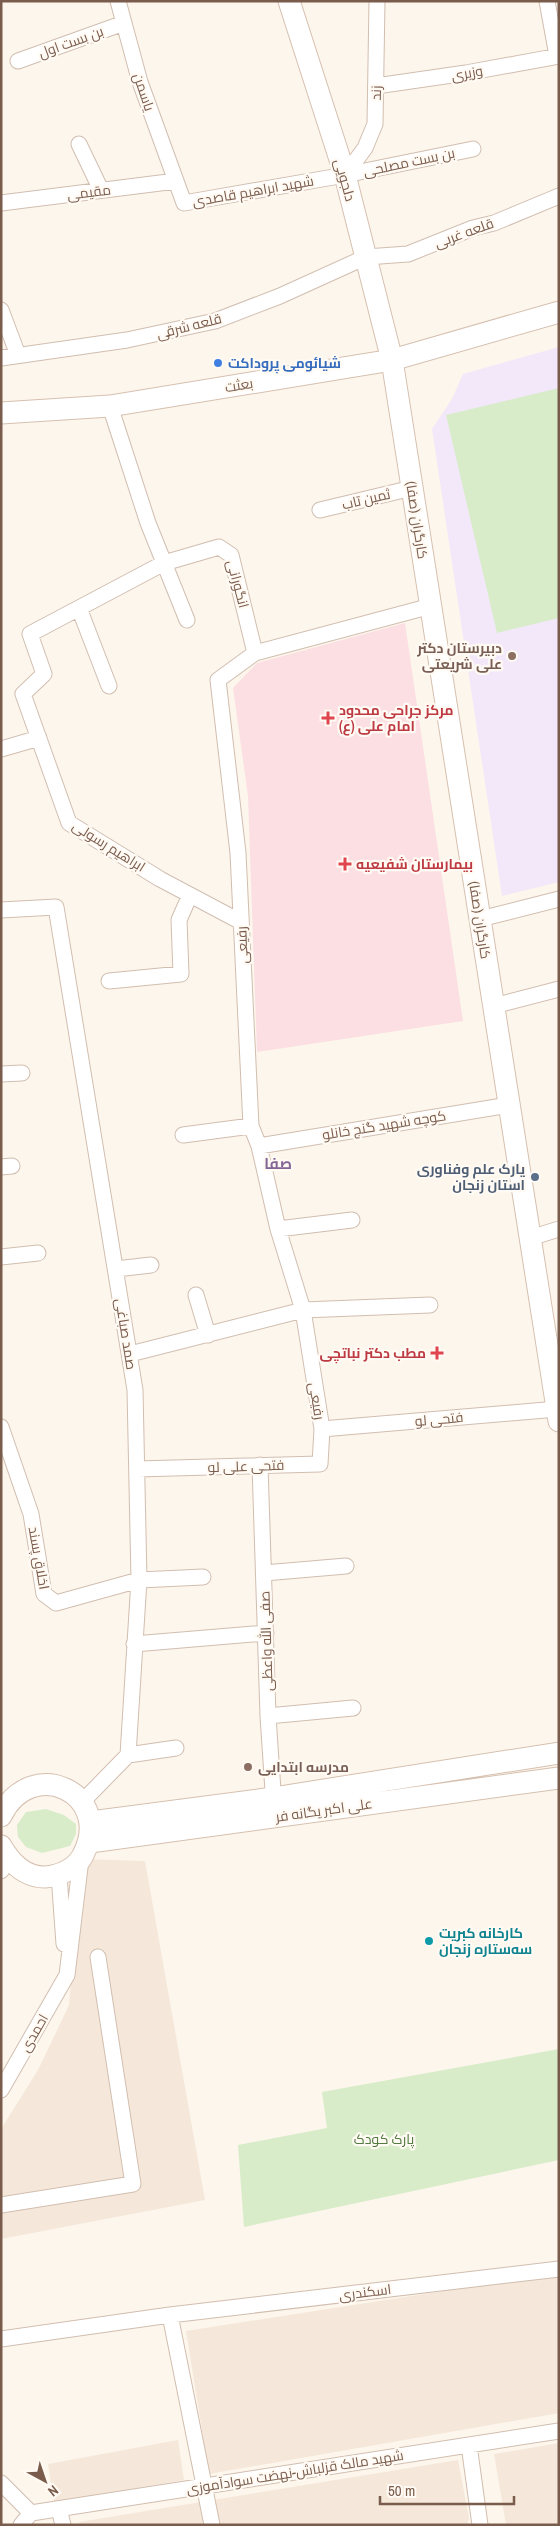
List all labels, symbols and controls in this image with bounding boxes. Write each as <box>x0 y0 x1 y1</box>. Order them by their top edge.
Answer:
street label: بن بست اول <box>36 22 106 62</box>
street label: وزیری <box>450 61 484 85</box>
street label: یاسمن <box>129 71 159 113</box>
street label: زند <box>367 85 385 101</box>
street label: بن بست مصلحی <box>362 144 456 180</box>
street label: دلجویی <box>330 157 360 203</box>
street label: شهید ابراهیم قاصدی <box>191 171 315 212</box>
street label: مقیمی <box>66 180 112 204</box>
street label: قلعه غربی <box>432 214 496 252</box>
street label: قلعه شرقی <box>154 309 224 343</box>
place label: شیائومی پروداکت <box>228 354 341 374</box>
marker: شیائومی پروداکت <box>212 357 224 369</box>
street label: بعثت <box>224 374 254 396</box>
street label: کارگران (صفا) <box>402 480 432 560</box>
street label: ثمین تاب <box>340 485 392 513</box>
street label: انگورانی <box>223 558 253 610</box>
place label: دبیرستان دکتر علی شریعتی <box>416 639 502 673</box>
marker: دبیرستان دکتر علی شریعتی <box>506 650 518 662</box>
place label: مرکز جراحی محدود امام علی (ع) <box>339 701 454 736</box>
marker: مرکز جراحی محدود امام علی (ع) <box>321 711 335 725</box>
street label: ابراهیم رسولی <box>69 816 149 876</box>
place label: بیمارستان شفیعیه <box>356 855 473 873</box>
marker: بیمارستان شفیعیه <box>338 857 352 871</box>
street label: کارگران (صفا) <box>465 880 495 960</box>
street label: رفیعی <box>232 926 252 964</box>
street label: کوچه شهید گنج خانلو <box>321 1106 447 1145</box>
district label: صفا <box>264 1153 292 1174</box>
place label: پارک علم وفناوری استان زنجان <box>417 1160 525 1194</box>
marker: پارک علم وفناوری استان زنجان <box>529 1171 541 1183</box>
street label: صمد صباغی <box>111 1297 141 1371</box>
place label: مطب دکتر نباتچی <box>320 1344 426 1364</box>
marker: مطب دکتر نباتچی <box>430 1346 444 1360</box>
street label: رفیعی <box>305 1381 329 1421</box>
street label: فتحی لو <box>414 1408 464 1430</box>
street label: فتحی علی لو <box>207 1456 285 1476</box>
street label: اخلاق پسند <box>24 1525 53 1591</box>
street label: صفی الله واعظی <box>255 1591 277 1691</box>
place label: مدرسه ابتدایی <box>258 1758 349 1776</box>
marker: مدرسه ابتدایی <box>242 1761 254 1773</box>
street label: علی اکبر یگانه فر <box>273 1794 374 1826</box>
place label: کارخانه کبریت سه‌ستاره زنجان <box>439 1924 532 1958</box>
marker: کارخانه کبریت سه‌ستاره زنجان <box>423 1935 435 1947</box>
street label: احمدی <box>16 2011 52 2055</box>
park label: پارک کودک <box>354 2130 414 2149</box>
street label: اسکندری <box>338 2280 392 2304</box>
street label: شهید مالک قزلباش-نهضت سوادآموزی <box>185 2446 405 2498</box>
north arrow <box>20 2456 70 2506</box>
scale bar <box>380 2474 514 2506</box>
text: 50 m <box>388 2480 415 2501</box>
text: N <box>44 2481 62 2501</box>

